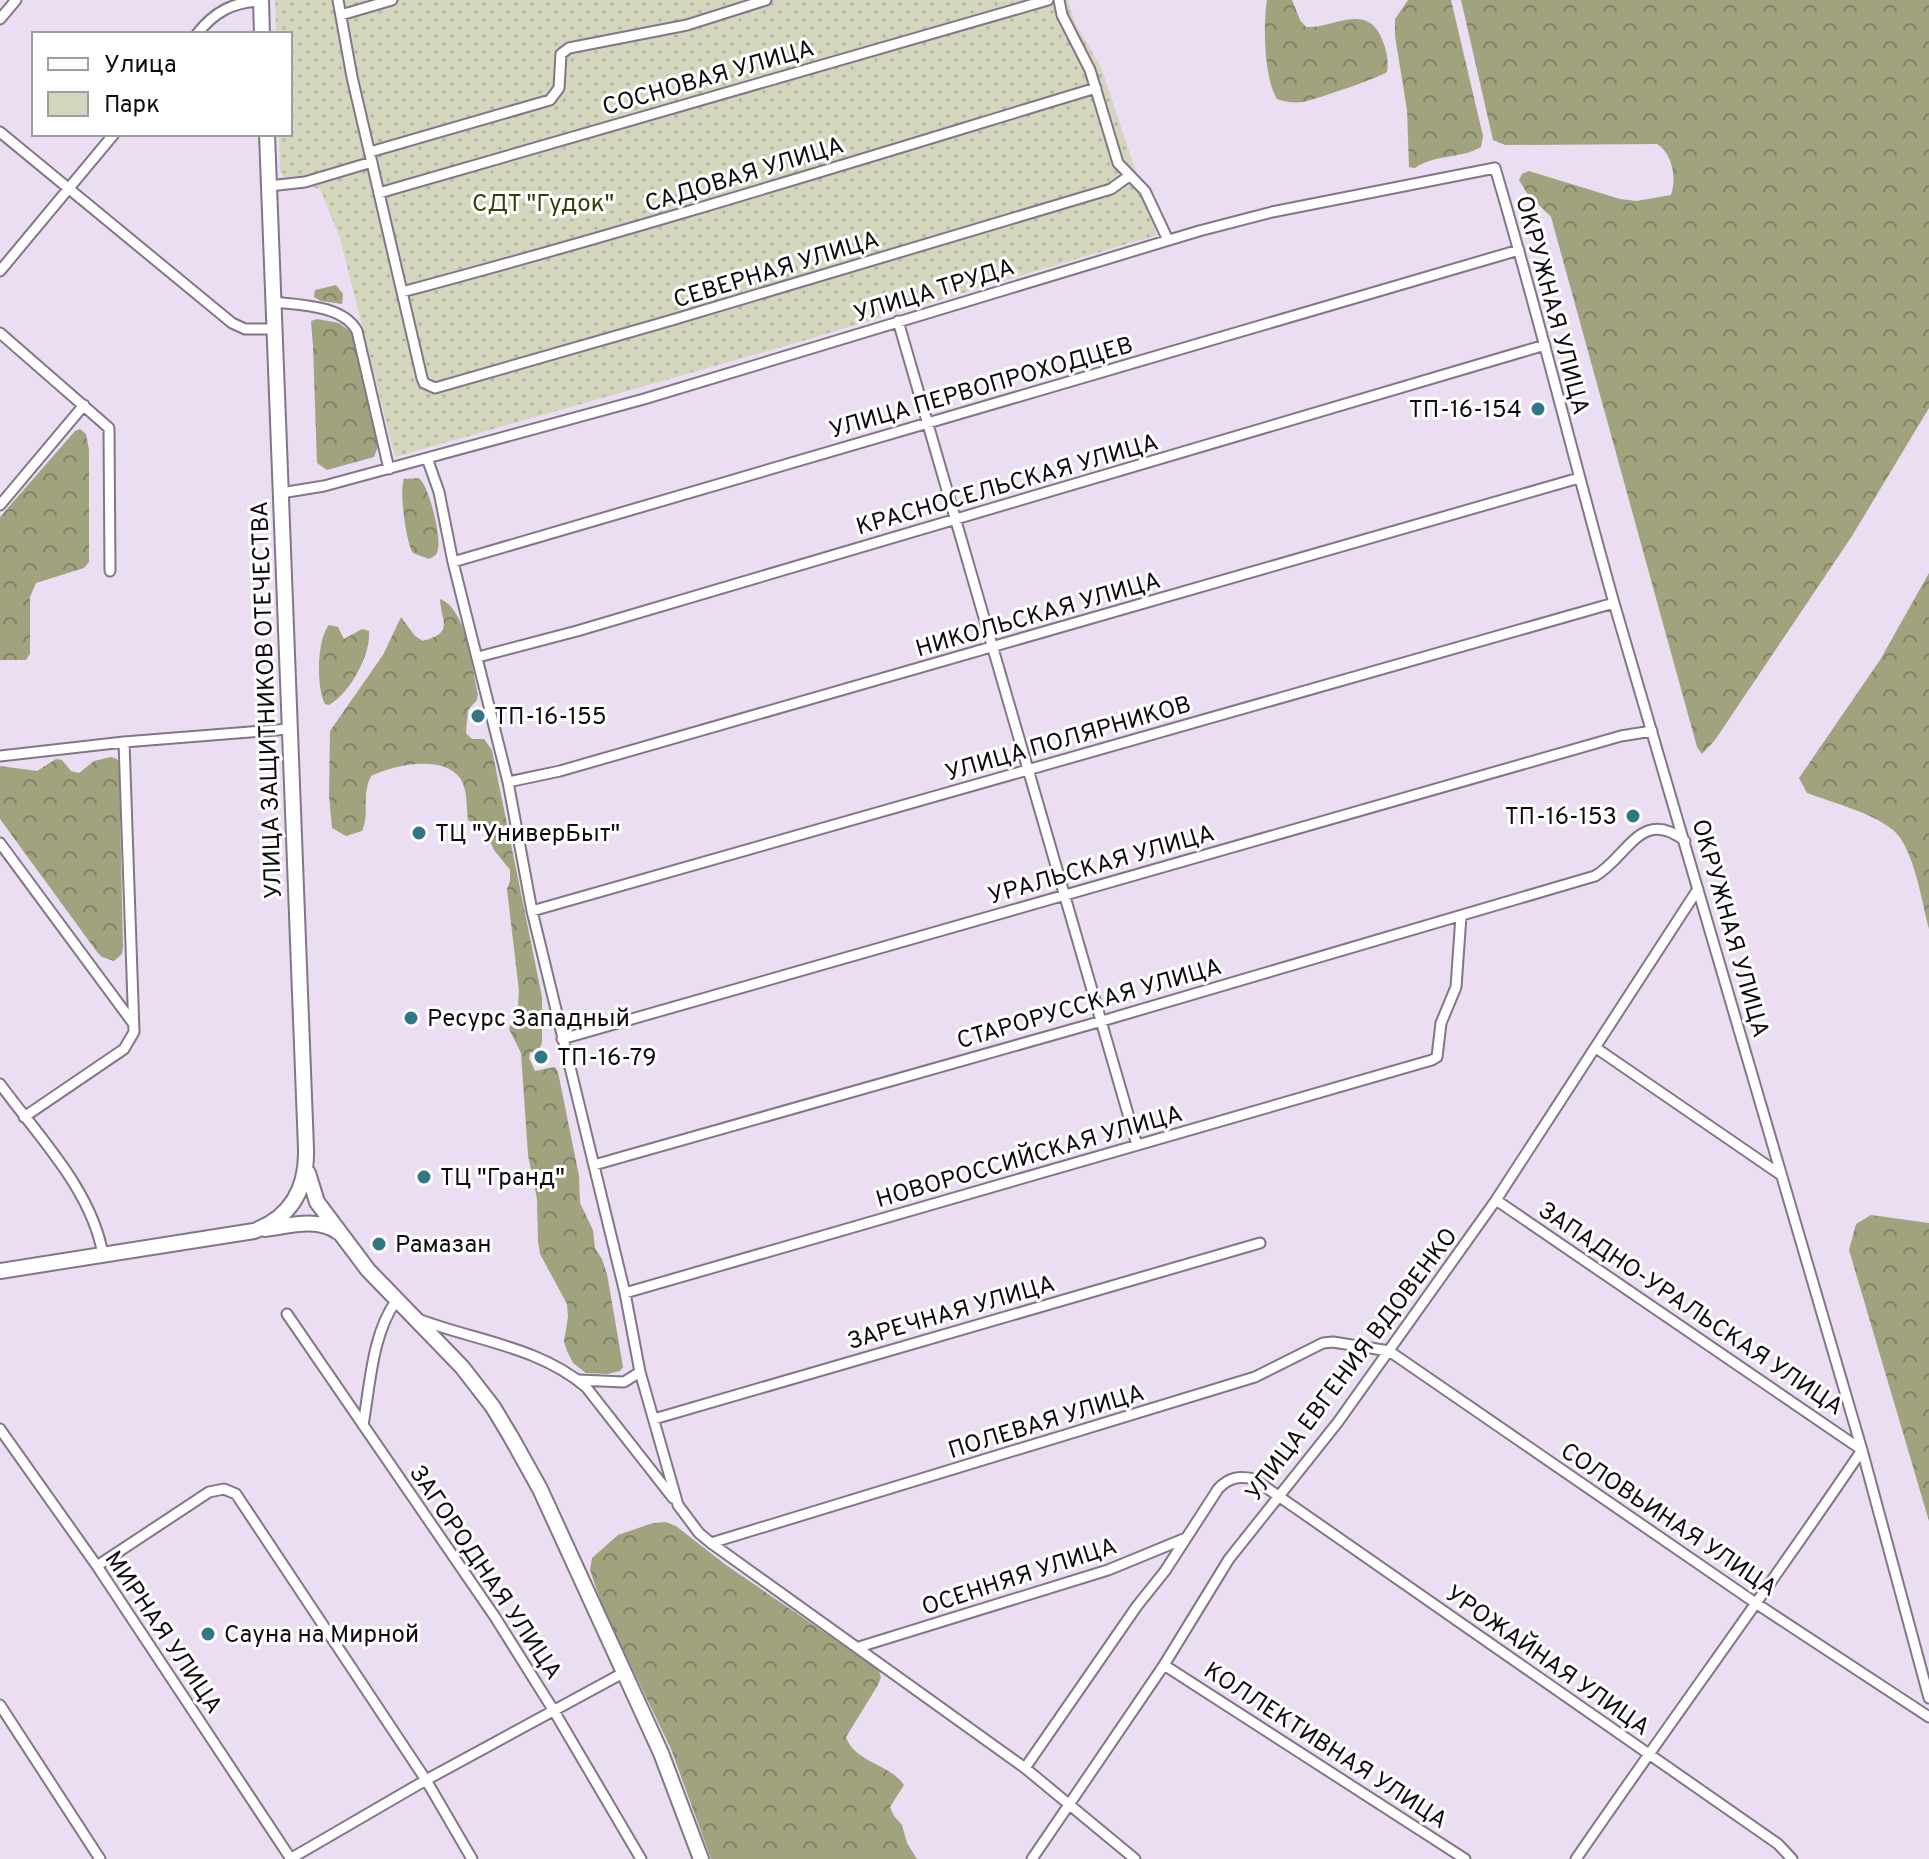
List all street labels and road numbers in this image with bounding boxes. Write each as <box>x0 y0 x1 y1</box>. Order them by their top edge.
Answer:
street label: СОСНОВАЯ УЛИЦА <box>599 34 818 124</box>
street label: САДОВАЯ УЛИЦА <box>642 131 848 220</box>
street label: ОКРУЖНАЯ УЛИЦА <box>1507 193 1595 418</box>
street label: СЕВЕРНАЯ УЛИЦА <box>670 225 883 316</box>
street label: УЛИЦА ТРУДА <box>851 253 1018 331</box>
street label: УЛИЦА ПЕРВОПРОХОДЦЕВ <box>826 331 1137 447</box>
street label: КРАСНОСЕЛЬСКАЯ УЛИЦА <box>853 428 1162 543</box>
street label: УЛИЦА ЗАЩИТНИКОВ ОТЕЧЕСТВА <box>246 500 290 900</box>
street label: НИКОЛЬСКАЯ УЛИЦА <box>913 567 1165 665</box>
street label: УЛИЦА ПОЛЯРНИКОВ <box>942 690 1195 789</box>
street label: ОКРУЖНАЯ УЛИЦА <box>1684 816 1775 1041</box>
street label: УРАЛЬСКАЯ УЛИЦА <box>985 819 1218 913</box>
street label: СТАРОРУССКАЯ УЛИЦА <box>954 953 1225 1057</box>
street label: НОВОРОССИЙСКАЯ УЛИЦА <box>872 1098 1186 1216</box>
street label: ЗАПАДНО-УРАЛЬСКАЯ УЛИЦА <box>1532 1196 1848 1423</box>
street label: УЛИЦА ЕВГЕНИЯ ВДОВЕНКО <box>1240 1223 1465 1508</box>
street label: ЗАРЕЧНАЯ УЛИЦА <box>844 1270 1059 1358</box>
street label: ПОЛЕВАЯ УЛИЦА <box>945 1379 1148 1467</box>
street label: СОЛОВЬИНАЯ УЛИЦА <box>1554 1437 1782 1604</box>
street label: ЗАГОРОДНАЯ УЛИЦА <box>401 1460 567 1686</box>
street label: ОСЕННЯЯ УЛИЦА <box>918 1532 1121 1624</box>
street label: МИРНАЯ УЛИЦА <box>97 1546 228 1720</box>
street label: УРОЖАЙНАЯ УЛИЦА <box>1439 1578 1656 1743</box>
street label: КОЛЛЕКТИВНАЯ УЛИЦА <box>1197 1657 1452 1837</box>

